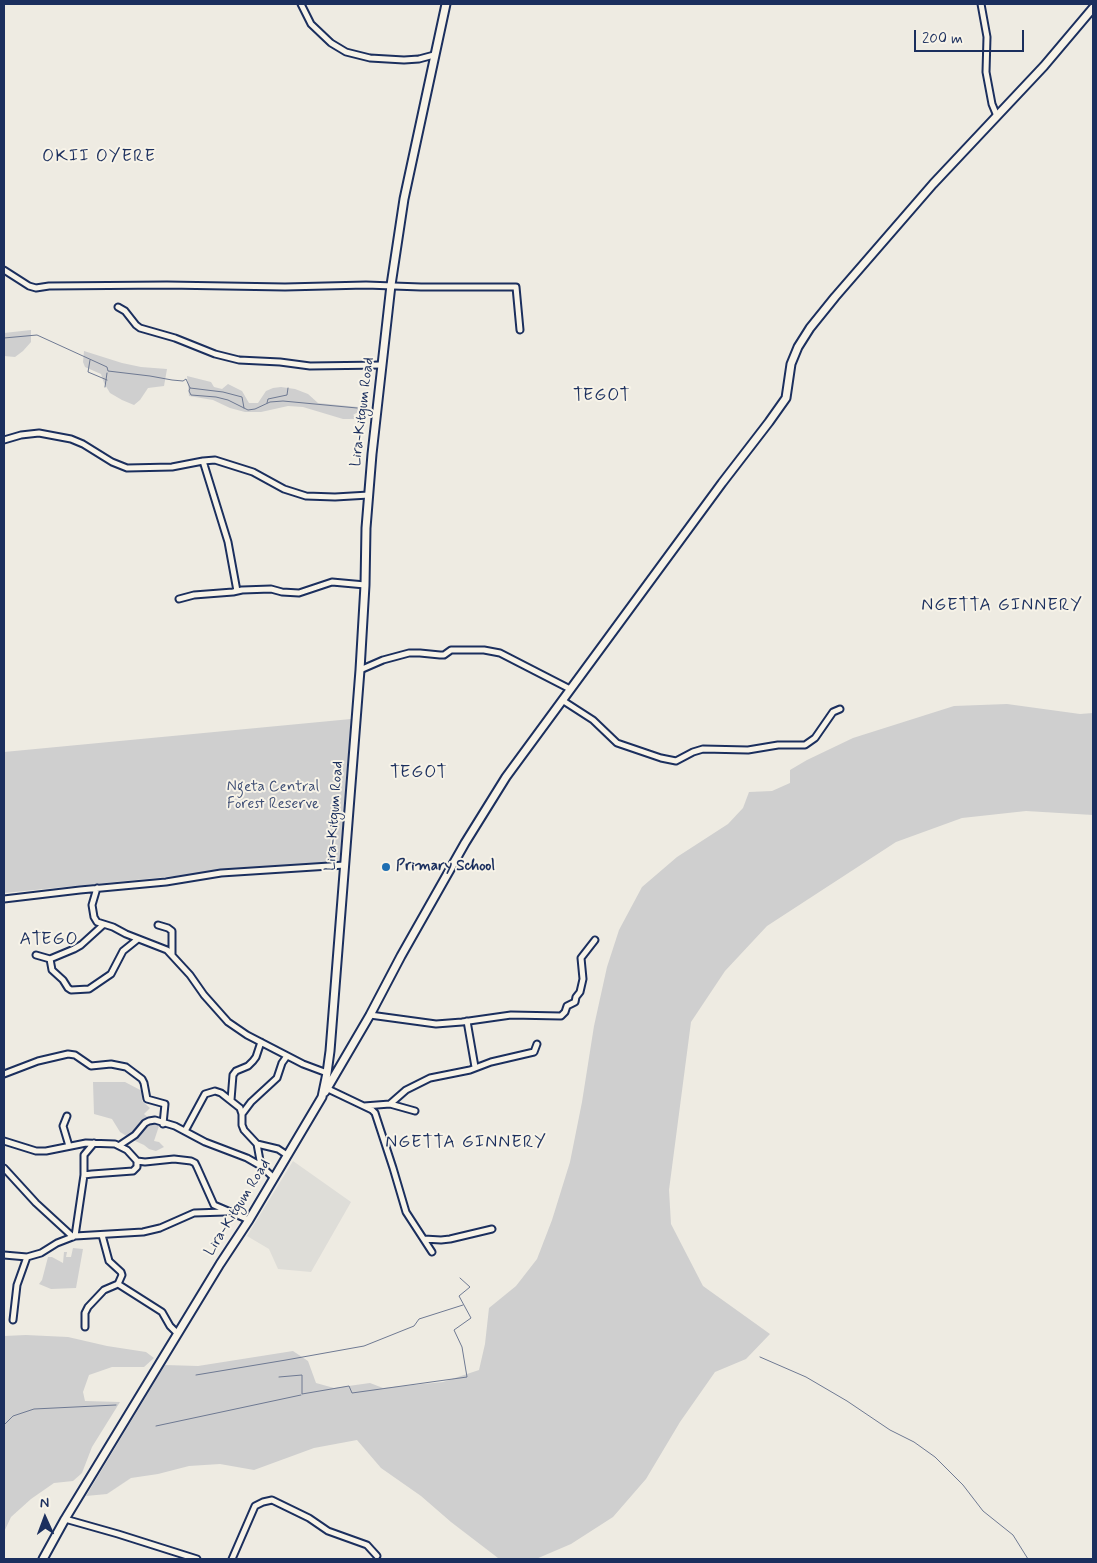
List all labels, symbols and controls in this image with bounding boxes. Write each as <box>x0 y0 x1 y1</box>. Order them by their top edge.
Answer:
scale bar <box>917 20 1027 52</box>
text: 200 m <box>922 29 963 49</box>
district label: OKII OYERE <box>41 146 157 168</box>
street label: Lira-Kitgum Road <box>347 356 379 468</box>
district label: TEGOT <box>572 385 632 407</box>
district label: NGETTA GINNERY <box>919 595 1085 617</box>
street label: Lira-Kitgum Road <box>322 760 348 872</box>
district label: TEGOT <box>389 762 449 784</box>
park label: Ngeta Central Forest Reserve <box>227 779 319 814</box>
place label: Primary School <box>396 858 495 876</box>
marker: Primary School <box>380 861 392 873</box>
district label: ATEGO <box>17 929 81 951</box>
district label: NGETTA GINNERY <box>383 1132 549 1154</box>
street label: Lira-Kitgum Road <box>201 1156 275 1260</box>
north arrow <box>20 1493 70 1543</box>
text: N <box>39 1494 49 1512</box>

